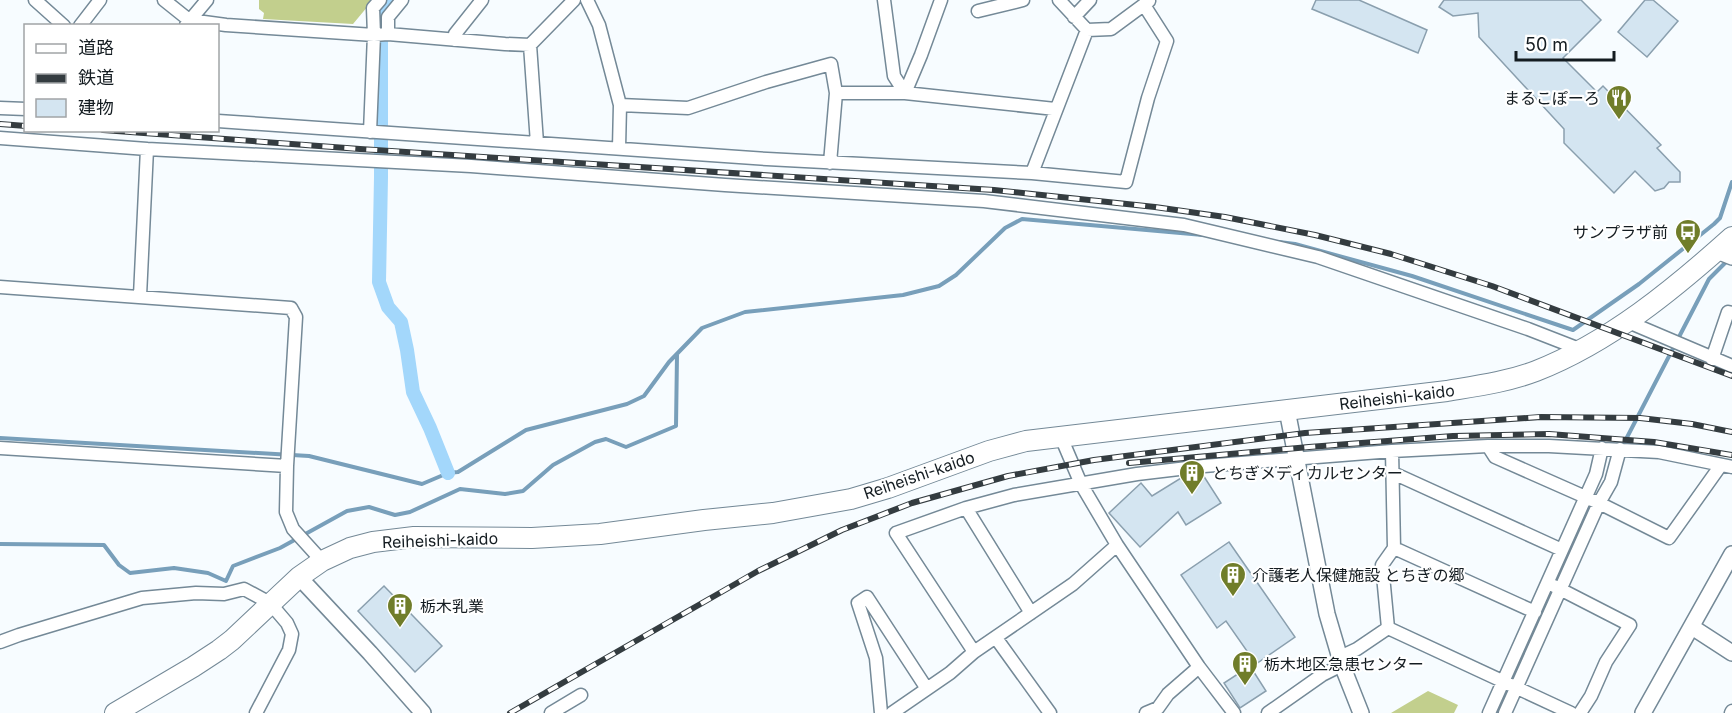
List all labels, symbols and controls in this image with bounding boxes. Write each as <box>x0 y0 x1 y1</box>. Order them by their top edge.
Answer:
legend <box>24 24 219 132</box>
scale bar <box>1516 24 1614 62</box>
text: 50 m <box>1525 34 1568 55</box>
text: 道路 <box>78 37 114 58</box>
text: 鉄道 <box>78 67 114 88</box>
restaurant icon: まるこぽーろ <box>1604 83 1634 121</box>
place label: まるこぽーろ <box>1504 88 1600 108</box>
text: 建物 <box>78 97 114 118</box>
bus stop icon: サンプラザ前 <box>1673 217 1703 255</box>
place label: サンプラザ前 <box>1572 222 1668 242</box>
street label: Reiheishi-kaido <box>1338 380 1456 414</box>
street label: Reiheishi-kaido <box>861 447 977 503</box>
building icon: とちぎメディカルセンター <box>1177 458 1207 496</box>
place label: とちぎメディカルセンター <box>1212 463 1403 483</box>
street label: Reiheishi-kaido <box>382 528 498 552</box>
building icon: 介護老人保健施設 とちぎの郷 <box>1218 560 1248 598</box>
place label: 介護老人保健施設 とちぎの郷 <box>1252 565 1465 585</box>
building icon: 栃木乳業 <box>385 591 415 629</box>
place label: 栃木乳業 <box>420 596 484 616</box>
building icon: 栃木地区急患センター <box>1230 649 1260 687</box>
place label: 栃木地区急患センター <box>1264 654 1424 674</box>

